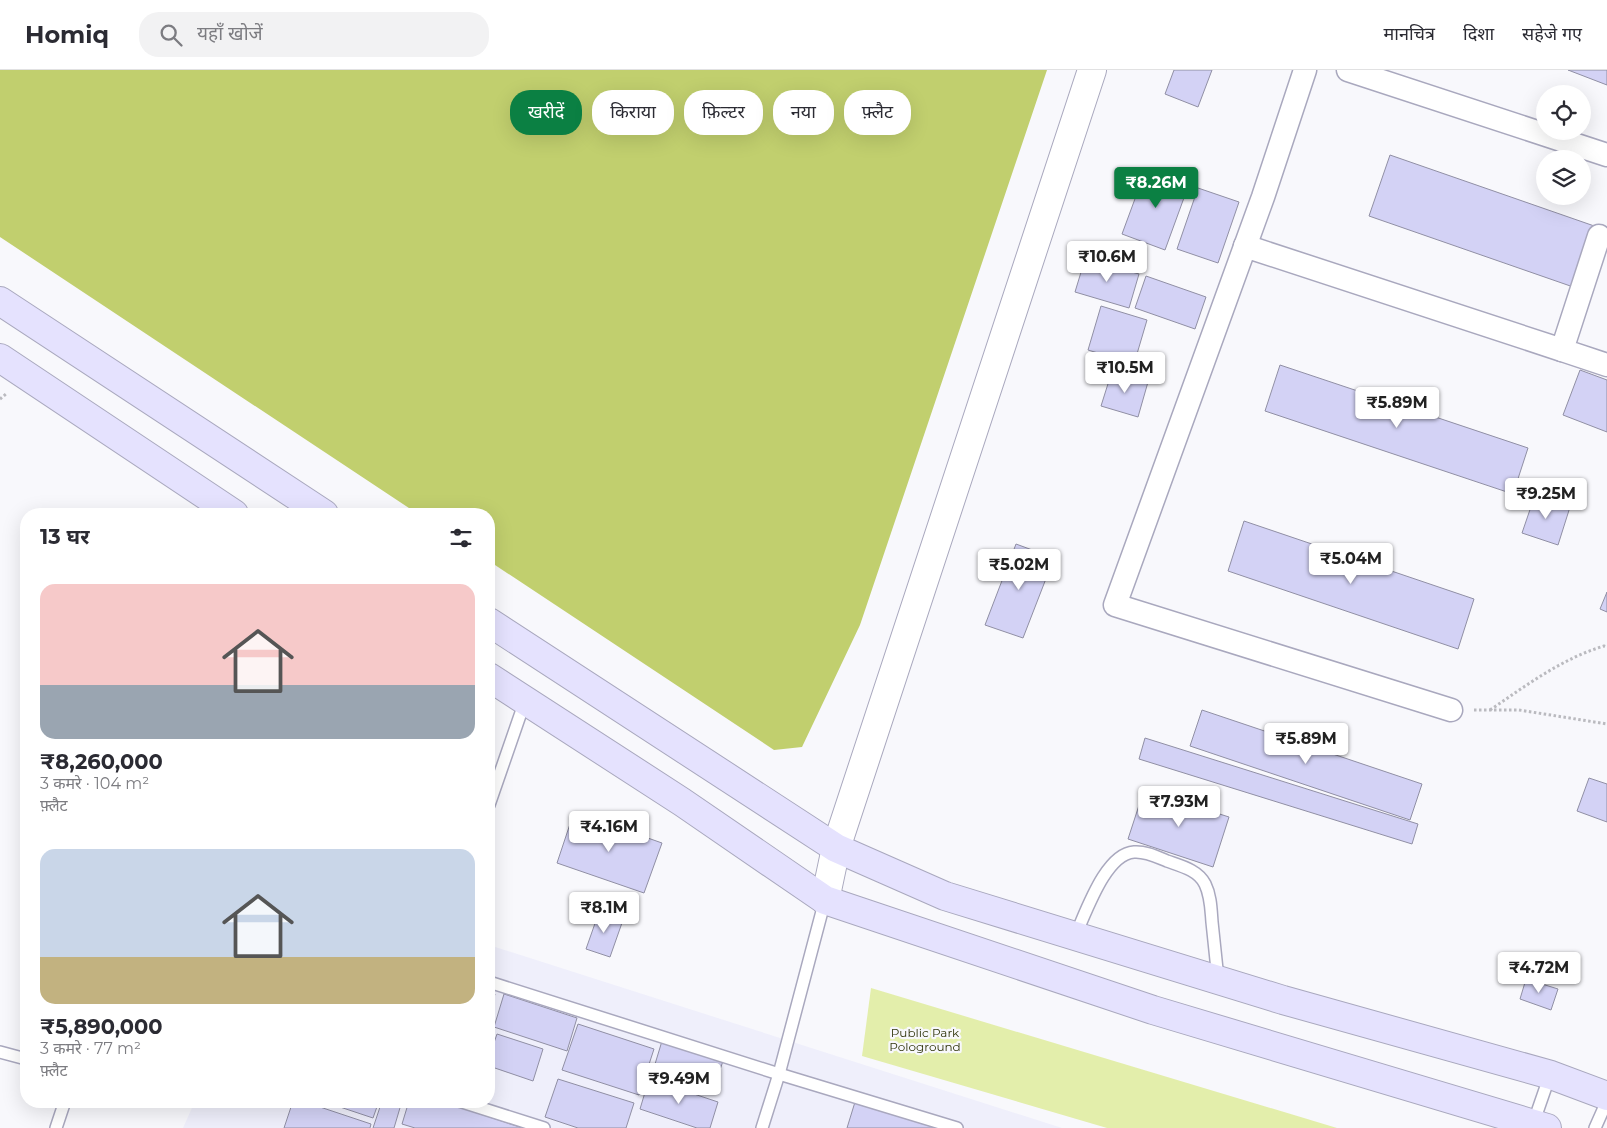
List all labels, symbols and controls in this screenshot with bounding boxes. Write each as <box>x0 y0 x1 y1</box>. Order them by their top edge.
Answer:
search box <box>139 12 489 57</box>
text: Homiq <box>25 20 109 49</box>
icon: search <box>157 21 185 49</box>
text: यहाँ खोजें <box>197 22 263 45</box>
text: मानचित्र <box>1384 23 1435 45</box>
text: दिशा <box>1463 23 1494 45</box>
text: सहेजे गए <box>1522 23 1582 45</box>
map controls <box>1536 85 1591 205</box>
button: locate <box>1536 85 1591 140</box>
chip: खरीदें <box>510 90 582 135</box>
chip: किराया <box>592 90 674 135</box>
chip: फ़िल्टर <box>684 90 763 135</box>
chip: नया <box>773 90 834 135</box>
chip: फ़्लैट <box>844 90 911 135</box>
button: layers <box>1536 150 1591 205</box>
pin: ₹8.26M <box>1115 166 1197 209</box>
text: ₹8.26M <box>1125 173 1187 192</box>
pin: ₹10.6M <box>1066 240 1148 283</box>
text: ₹10.6M <box>1078 247 1136 266</box>
pin: ₹10.5M <box>1084 352 1166 394</box>
text: ₹10.5M <box>1096 358 1154 377</box>
pin: ₹5.89M <box>1356 386 1438 429</box>
text: ₹5.89M <box>1366 393 1428 412</box>
pin: ₹9.25M <box>1505 478 1587 520</box>
text: ₹9.25M <box>1516 484 1576 503</box>
text: 13 घर <box>40 524 89 549</box>
icon: filters <box>447 524 475 552</box>
pin: ₹5.04M <box>1310 542 1392 585</box>
pin: ₹5.02M <box>978 548 1060 591</box>
text: ₹5.04M <box>1320 549 1382 568</box>
text: ₹5.02M <box>989 555 1049 574</box>
icon: home <box>213 616 303 706</box>
pin: ₹5.89M <box>1265 722 1347 765</box>
text: ₹5.89M <box>1275 729 1337 748</box>
text: ₹8,260,000 <box>40 749 163 774</box>
text: 3 कमरे · 104 m² <box>40 774 149 793</box>
pin: ₹7.93M <box>1138 786 1220 828</box>
text: ₹7.93M <box>1149 792 1209 811</box>
text: फ़्लैट <box>40 796 68 815</box>
pin: ₹4.16M <box>568 810 650 853</box>
text: ₹4.16M <box>580 817 638 836</box>
icon: home <box>213 881 303 971</box>
pin: ₹8.1M <box>569 892 639 934</box>
text: ₹8.1M <box>580 898 628 917</box>
pin: ₹4.72M <box>1498 952 1580 994</box>
text: ₹4.72M <box>1509 958 1569 977</box>
text: ₹5,890,000 <box>40 1014 163 1039</box>
park label: Public Park Pologround <box>889 1025 961 1054</box>
text: 3 कमरे · 77 m² <box>40 1039 141 1058</box>
text: फ़्लैट <box>40 1061 68 1080</box>
pin: ₹9.49M <box>638 1062 720 1105</box>
text: ₹9.49M <box>648 1069 710 1088</box>

